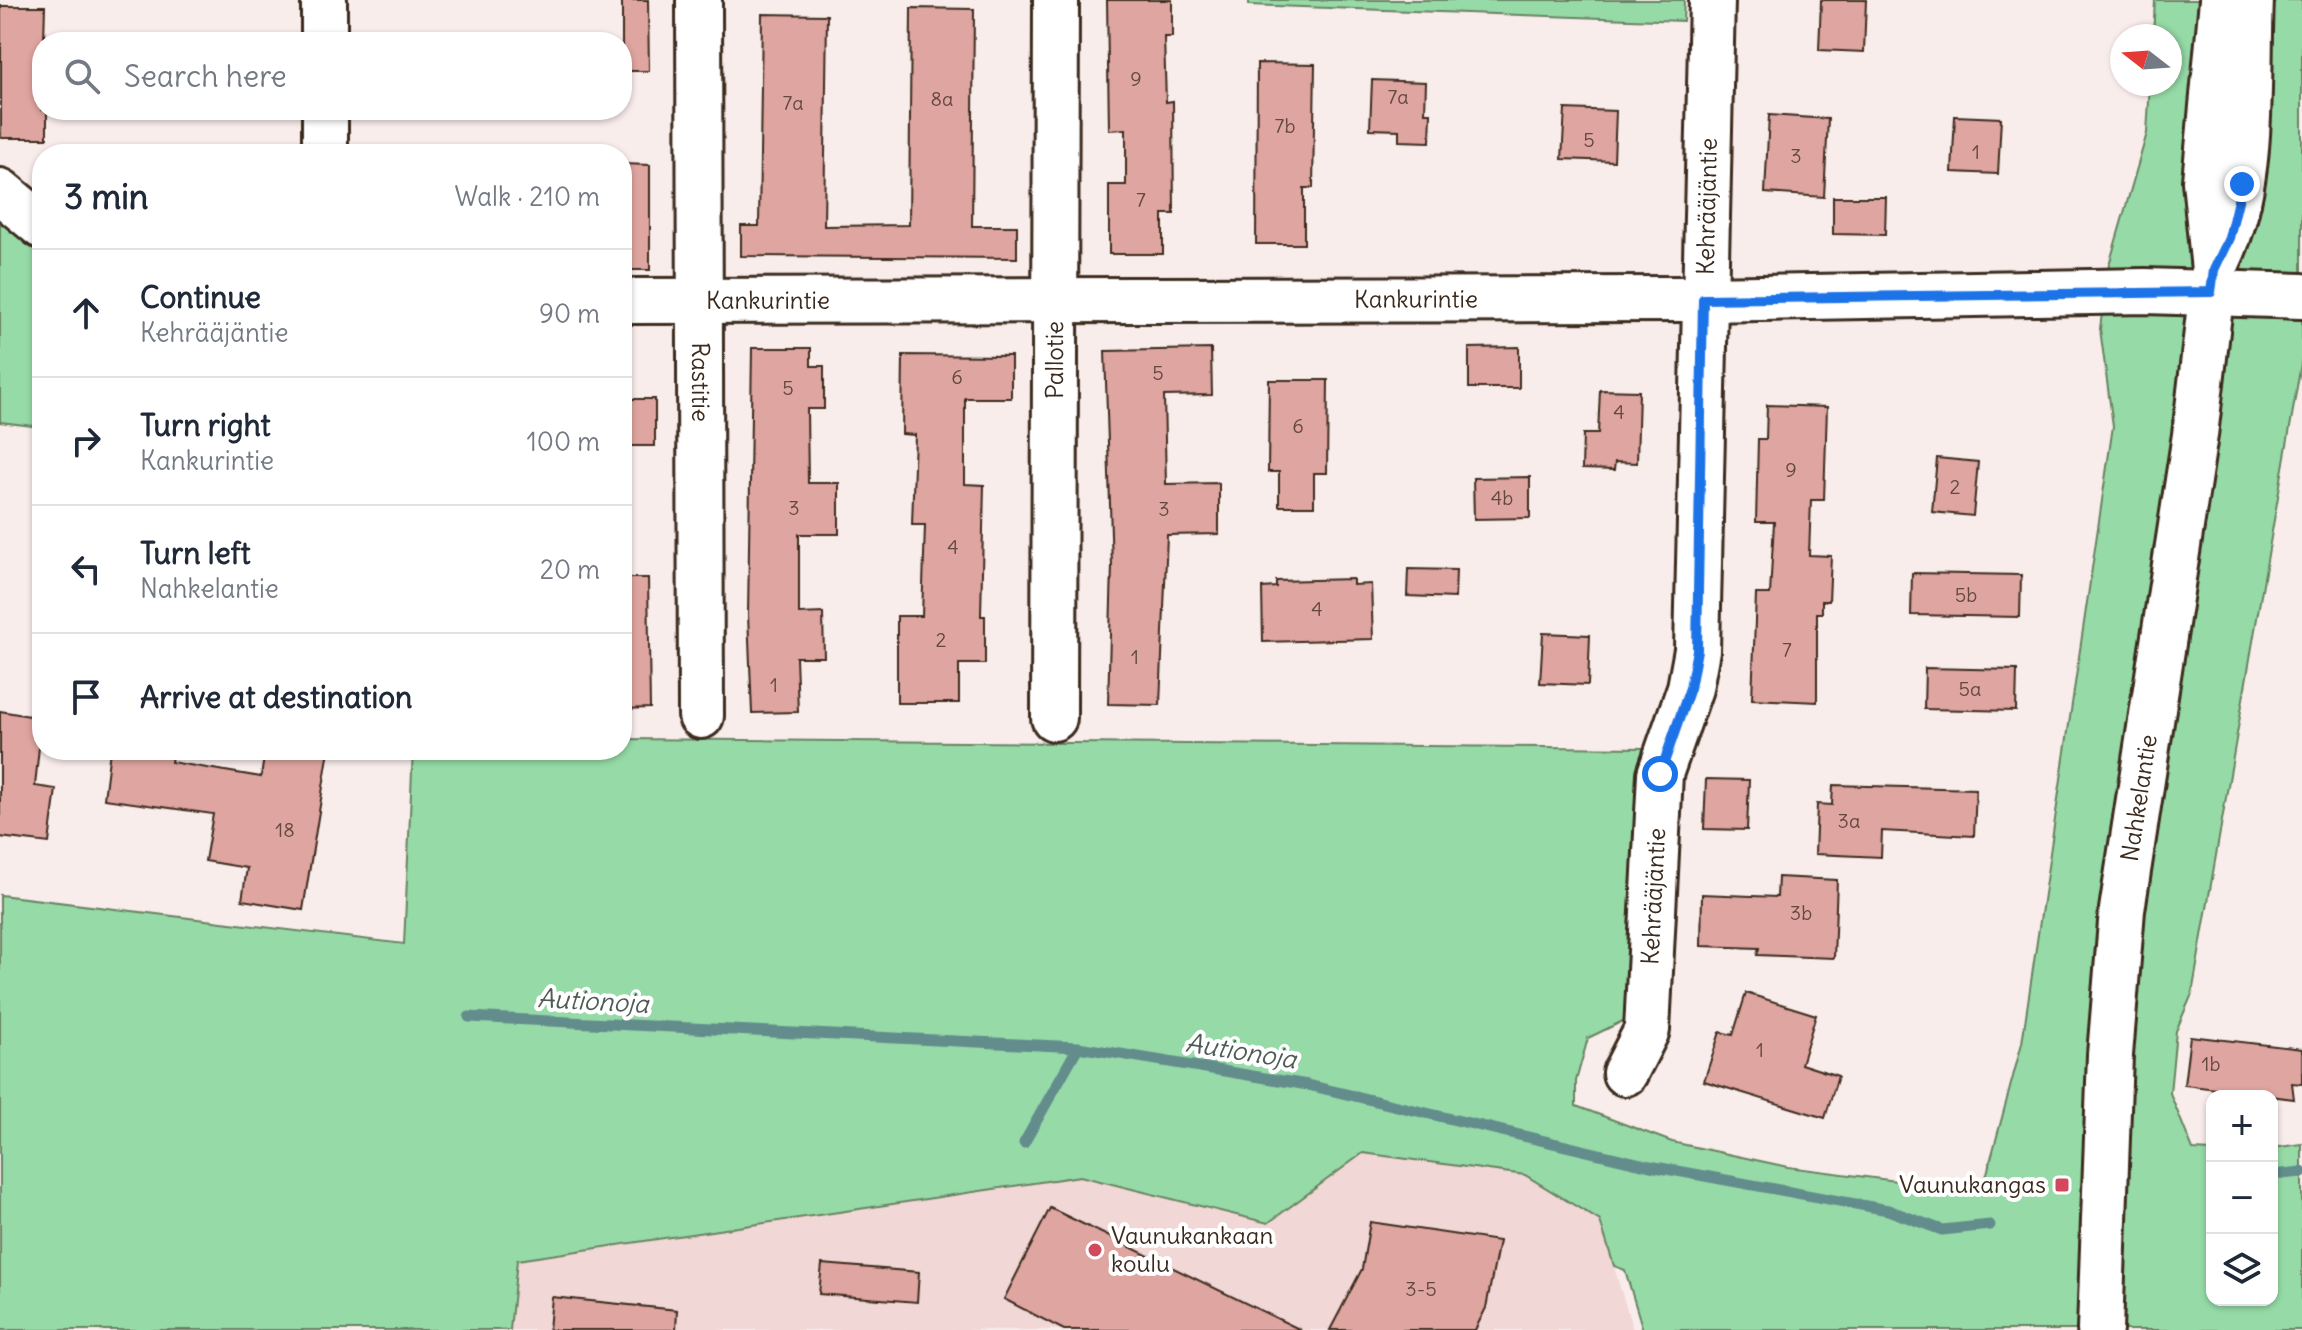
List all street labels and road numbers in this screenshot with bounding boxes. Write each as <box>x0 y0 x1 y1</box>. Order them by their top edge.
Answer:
street label: Kehrääjäntie <box>1690 138 1723 275</box>
street label: Kankurintie <box>1354 283 1478 314</box>
street label: Kankurintie <box>706 285 830 315</box>
street label: Pallotie <box>1039 321 1069 399</box>
street label: Rastitie <box>686 342 716 422</box>
street label: Nahkelantie <box>2114 732 2163 863</box>
street label: Kehrääjäntie <box>1634 827 1671 966</box>

